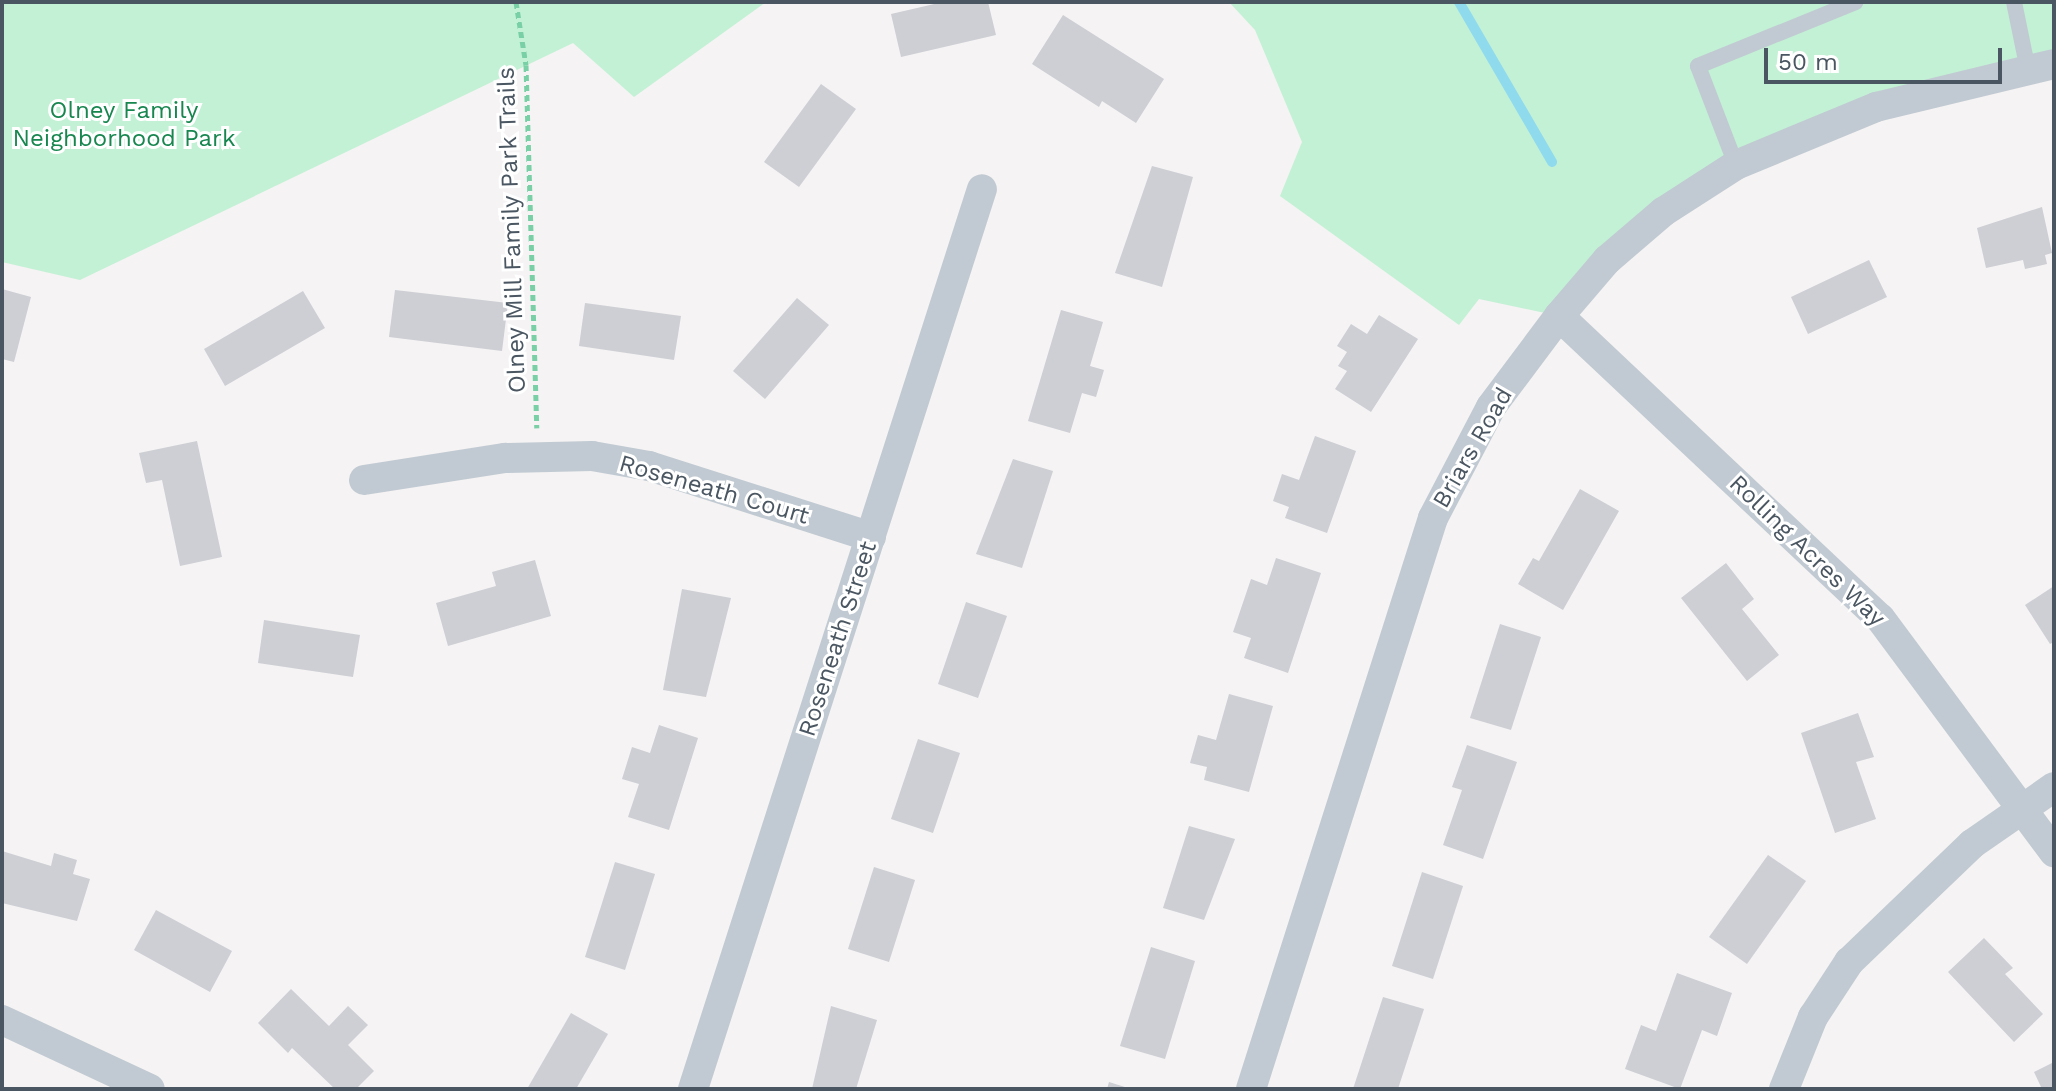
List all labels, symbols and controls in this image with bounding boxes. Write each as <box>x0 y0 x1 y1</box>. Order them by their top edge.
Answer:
scale bar <box>1768 32 2006 82</box>
text: 50 m <box>1778 48 1838 76</box>
street label: Olney Mill Family Park Trails <box>492 65 532 395</box>
park label: Olney Family Neighborhood Park <box>12 97 236 153</box>
street label: Briars Road <box>1427 383 1519 513</box>
street label: Roseneath Court <box>616 449 812 531</box>
street label: Rolling Acres Way <box>1722 469 1892 633</box>
street label: Roseneath Street <box>793 538 883 740</box>

